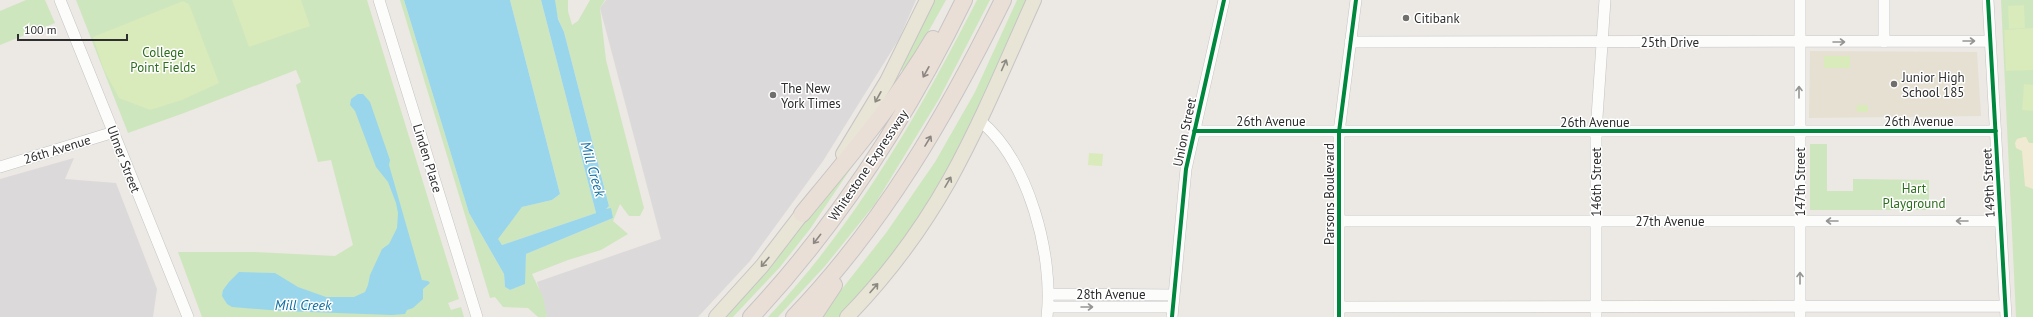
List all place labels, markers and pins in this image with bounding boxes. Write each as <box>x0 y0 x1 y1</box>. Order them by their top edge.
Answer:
place label: Citibank <box>1414 10 1460 27</box>
marker: Citibank <box>1401 13 1411 23</box>
place label: Junior High School 185 <box>1901 69 1965 101</box>
marker: Junior High School 185 <box>1889 79 1899 89</box>
place label: The New York Times <box>781 80 841 112</box>
marker: The New York Times <box>768 90 778 100</box>

